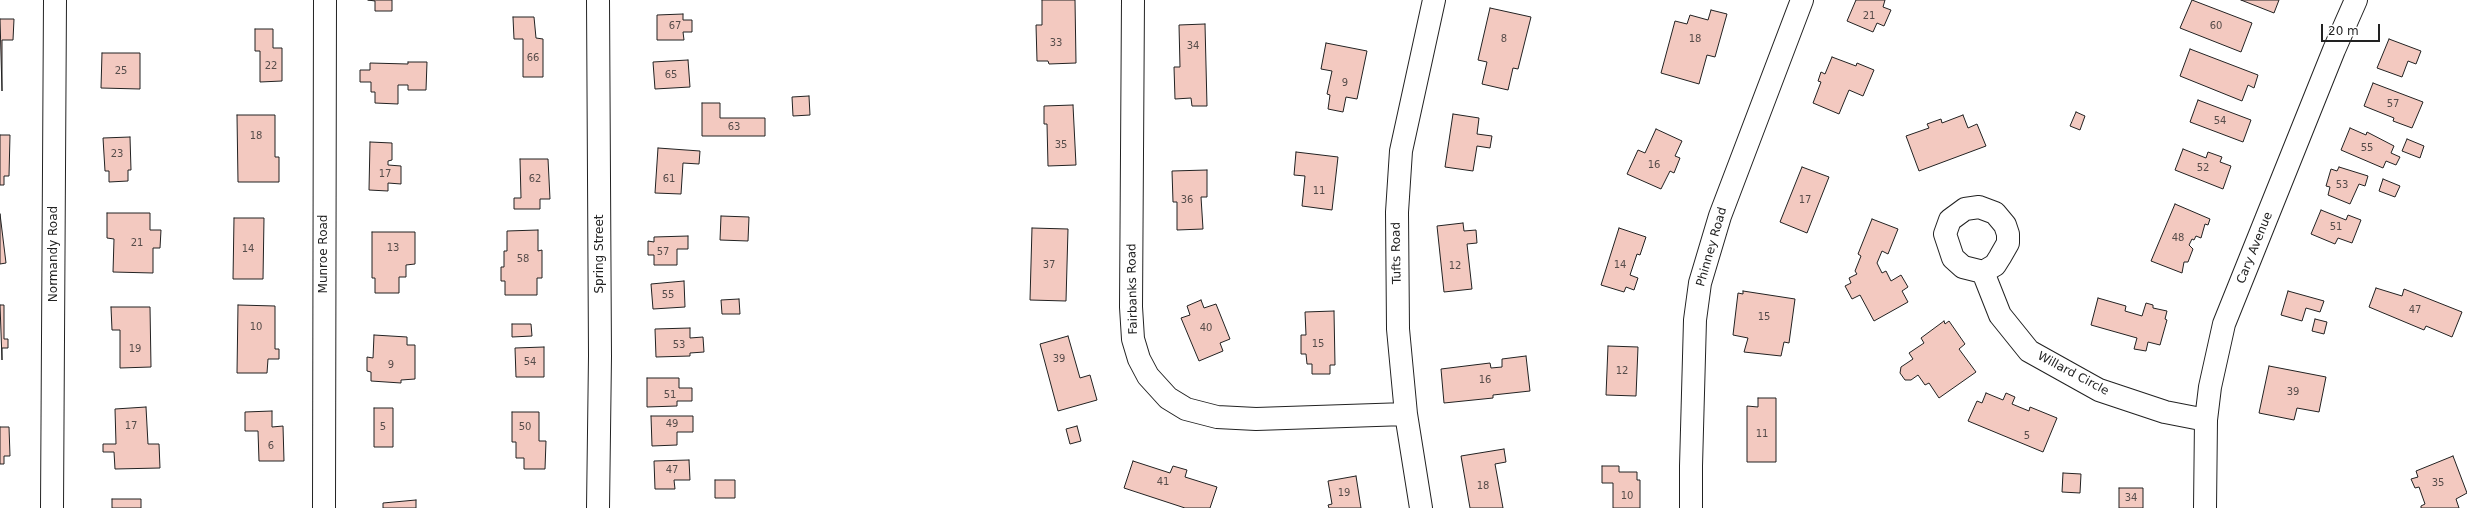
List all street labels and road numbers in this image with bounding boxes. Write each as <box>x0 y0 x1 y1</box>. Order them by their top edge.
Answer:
street label: Normandy Road <box>47 206 61 302</box>
street label: Phinney Road <box>1694 206 1730 288</box>
street label: Cary Avenue <box>2234 210 2276 286</box>
street label: Spring Street <box>593 214 607 294</box>
street label: Munroe Road <box>317 215 331 293</box>
street label: Tufts Road <box>1389 222 1405 284</box>
street label: Fairbanks Road <box>1125 243 1141 335</box>
street label: Willard Circle <box>2035 349 2111 399</box>

